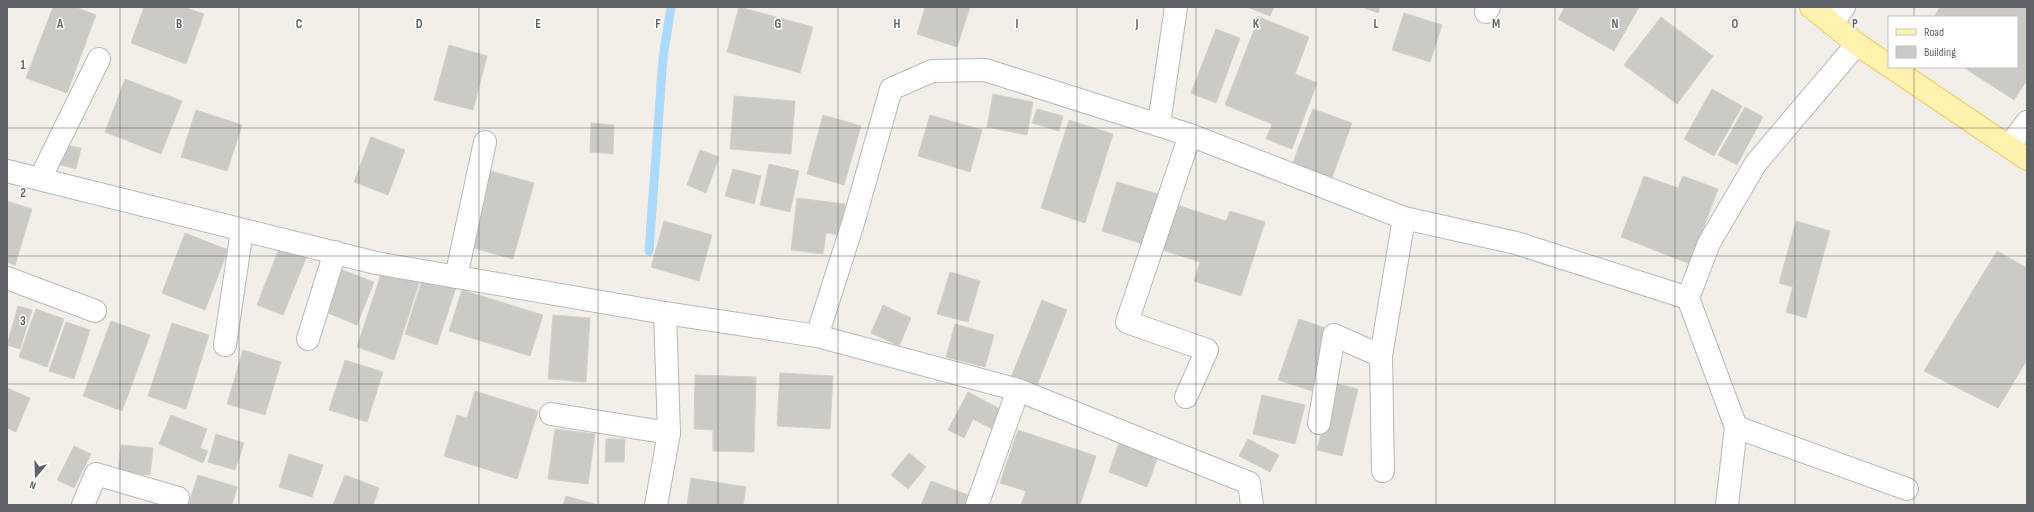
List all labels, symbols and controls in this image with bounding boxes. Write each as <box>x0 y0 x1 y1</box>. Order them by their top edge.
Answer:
text: A <box>56 16 64 32</box>
text: B <box>176 16 182 32</box>
text: C <box>296 16 303 32</box>
text: D <box>416 16 423 32</box>
text: E <box>535 16 541 32</box>
text: F <box>655 16 661 32</box>
text: G <box>775 16 782 32</box>
text: H <box>894 16 901 32</box>
text: I <box>1016 16 1019 32</box>
text: J <box>1135 16 1139 32</box>
text: K <box>1253 16 1260 32</box>
text: L <box>1373 16 1379 32</box>
text: M <box>1492 16 1500 32</box>
text: N <box>1612 16 1619 32</box>
text: O <box>1732 16 1739 32</box>
text: P <box>1852 16 1858 32</box>
legend <box>1888 16 2018 68</box>
text: Road <box>1924 25 1944 40</box>
text: Building <box>1924 45 1956 60</box>
text: 1 <box>20 57 26 73</box>
text: 2 <box>20 185 26 201</box>
text: 3 <box>20 313 26 329</box>
north arrow <box>16 456 56 496</box>
text: N <box>28 478 38 492</box>

